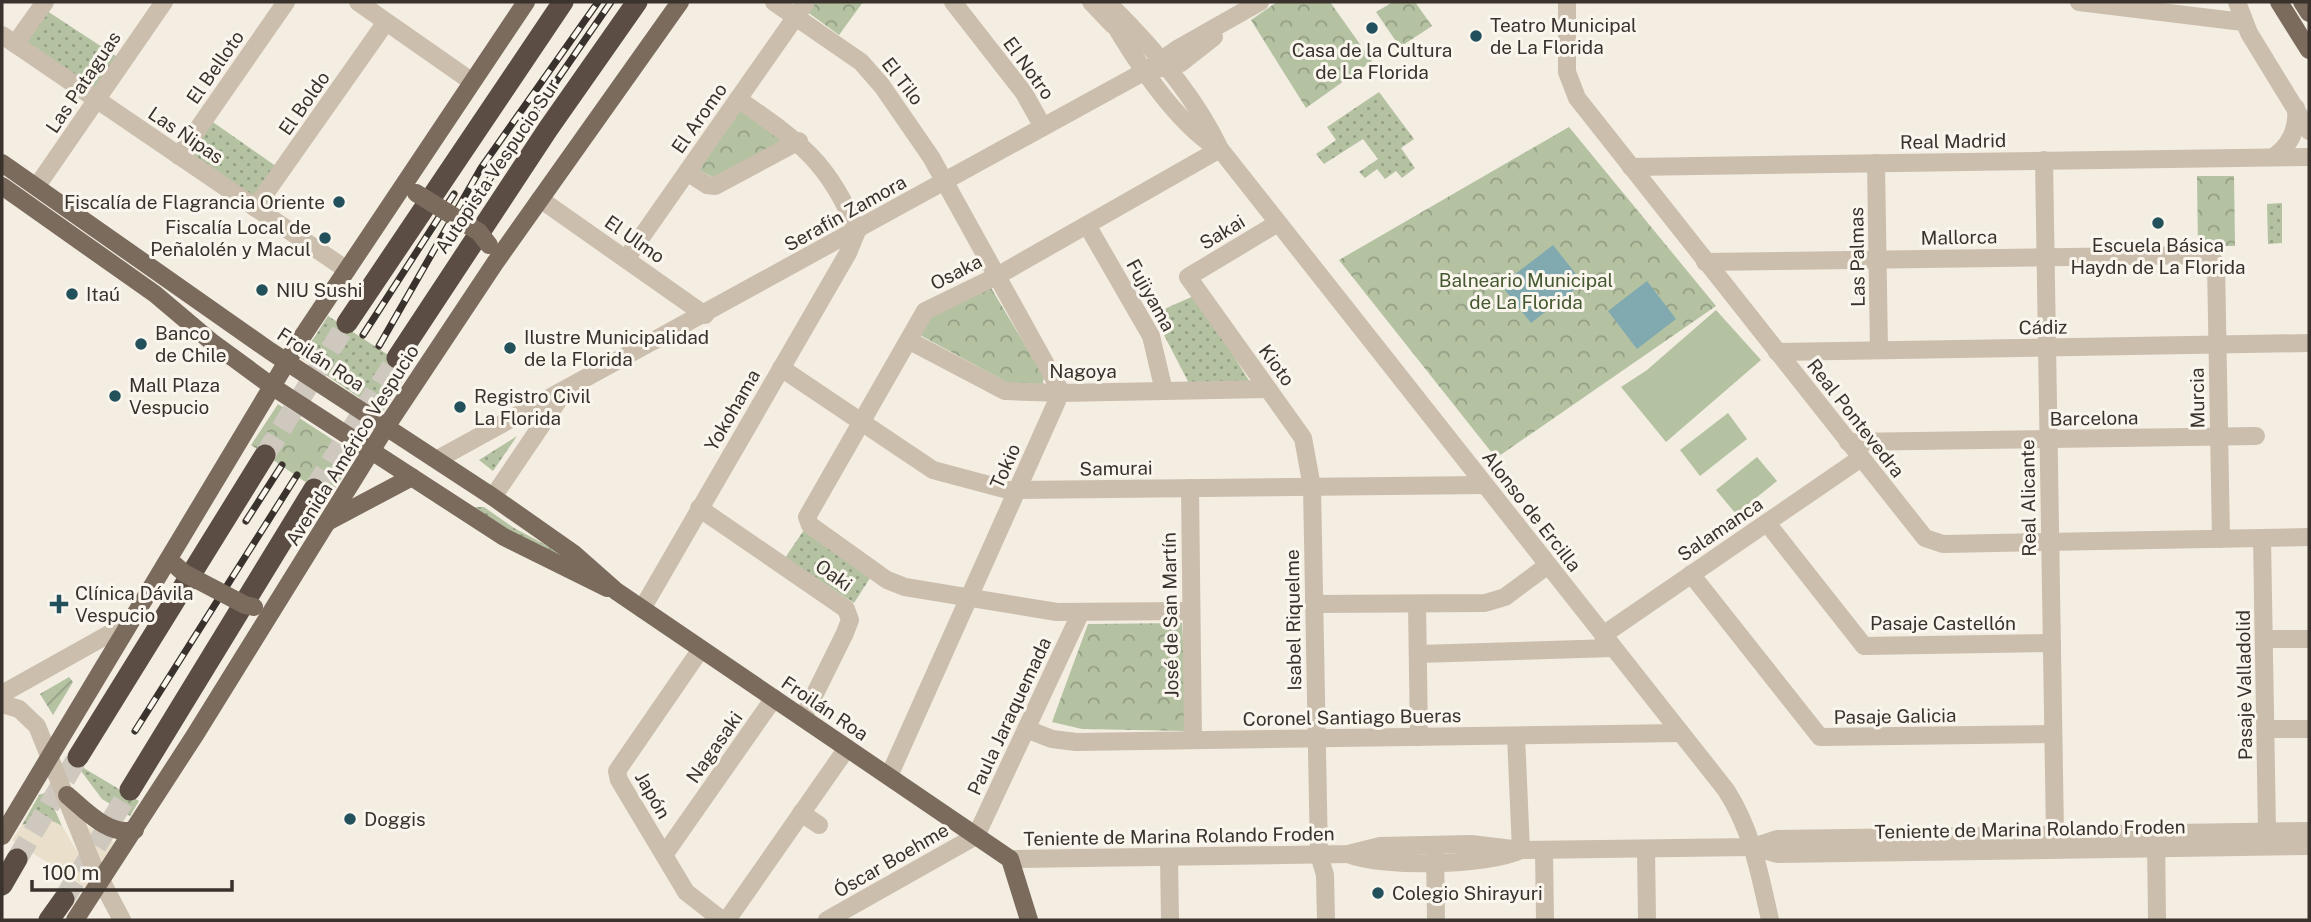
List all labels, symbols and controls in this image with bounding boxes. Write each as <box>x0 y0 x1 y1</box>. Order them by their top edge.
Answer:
place label: Teatro Municipal de La Florida <box>1490 14 1637 58</box>
marker: Casa de la Cultura de La Florida <box>1364 20 1380 36</box>
street label: El Belloto <box>182 26 248 108</box>
street label: Las Pataguas <box>41 27 125 137</box>
marker: Teatro Municipal de La Florida <box>1468 28 1484 44</box>
street label: El Notro <box>999 32 1059 104</box>
place label: Casa de la Cultura de La Florida <box>1292 39 1452 83</box>
street label: El Tilo <box>878 53 928 109</box>
street label: El Boldo <box>274 67 334 139</box>
street label: Autopista Vespucio Sur <box>430 75 564 257</box>
street label: El Aromo <box>667 79 731 157</box>
street label: Las Ñipas <box>144 102 228 168</box>
street label: Real Madrid <box>1900 129 2006 153</box>
street label: Serafín Zamora <box>780 170 910 256</box>
place label: Fiscalía de Flagrancia Oriente <box>64 191 325 213</box>
marker: Fiscalía de Flagrancia Oriente <box>331 194 347 210</box>
street label: Las Palmas <box>1845 207 1869 307</box>
street label: El Ulmo <box>601 210 669 268</box>
street label: Sakai <box>1195 210 1249 254</box>
marker: Escuela Básica Haydn de La Florida <box>2150 215 2166 231</box>
place label: Fiscalía Local de Peñalolén y Macul <box>150 216 311 260</box>
street label: Mallorca <box>1920 225 1998 249</box>
marker: Fiscalía Local de Peñalolén y Macul <box>317 230 333 246</box>
place label: Escuela Básica Haydn de La Florida <box>2070 234 2246 278</box>
street label: Osaka <box>927 250 985 294</box>
street label: Fujiyama <box>1122 255 1180 335</box>
park label: Balneario Municipal de La Florida <box>1439 269 1613 313</box>
place label: NIU Sushi <box>276 279 363 301</box>
marker: NIU Sushi <box>254 282 270 298</box>
place label: Itaú <box>86 283 120 305</box>
marker: Itaú <box>64 286 80 302</box>
street label: Cádiz <box>2018 316 2068 338</box>
place label: Banco de Chile <box>155 322 227 366</box>
street label: Froilán Roa <box>273 323 369 395</box>
place label: Ilustre Municipalidad de la Florida <box>524 326 709 370</box>
marker: Banco de Chile <box>133 336 149 352</box>
street label: Avenida Américo Vespucio <box>281 340 423 550</box>
marker: Ilustre Municipalidad de la Florida <box>502 340 518 356</box>
street label: Kioto <box>1255 340 1299 390</box>
street label: Real Pontevedra <box>1803 354 1909 482</box>
street label: Nagoya <box>1049 360 1117 382</box>
street label: Yokohama <box>700 365 764 455</box>
street label: Murcia <box>2185 367 2209 429</box>
place label: Mall Plaza Vespucio <box>129 374 220 418</box>
place label: Registro Civil La Florida <box>474 385 591 429</box>
marker: Mall Plaza Vespucio <box>107 388 123 404</box>
marker: Registro Civil La Florida <box>452 399 468 415</box>
street label: Barcelona <box>2049 406 2139 430</box>
street label: Real Alicante <box>2016 439 2040 557</box>
street label: Tokio <box>985 440 1025 492</box>
street label: Alonso de Ercilla <box>1478 446 1586 576</box>
street label: Samurai <box>1079 456 1153 480</box>
street label: Salamanca <box>1673 492 1767 566</box>
street label: José de San Martín <box>1158 532 1182 698</box>
street label: Isabel Riquelme <box>1281 549 1305 691</box>
street label: Oaki <box>811 555 857 595</box>
place label: Clínica Dávila Vespucio <box>75 582 193 626</box>
marker: Clínica Dávila Vespucio <box>49 594 69 614</box>
street label: Pasaje Valladolid <box>2232 610 2256 760</box>
street label: Pasaje Castellón <box>1870 612 2016 634</box>
street label: Paula Jaraquemada <box>963 634 1055 798</box>
street label: Froilán Roa <box>778 671 872 745</box>
street label: Coronel Santiago Bueras <box>1243 704 1461 730</box>
street label: Pasaje Galicia <box>1833 704 1957 728</box>
street label: Nagasaki <box>681 707 747 787</box>
street label: Japón <box>631 767 675 823</box>
place label: Doggis <box>364 808 426 830</box>
marker: Doggis <box>342 811 358 827</box>
street label: Teniente de Marina Rolando Froden <box>1874 815 2186 843</box>
street label: Óscar Boehme <box>830 818 952 902</box>
street label: Teniente de Marina Rolando Froden <box>1023 822 1335 850</box>
scale bar <box>32 848 231 892</box>
text: 100 m <box>42 860 99 885</box>
place label: Colegio Shirayuri <box>1392 882 1543 904</box>
marker: Colegio Shirayuri <box>1370 885 1386 901</box>

